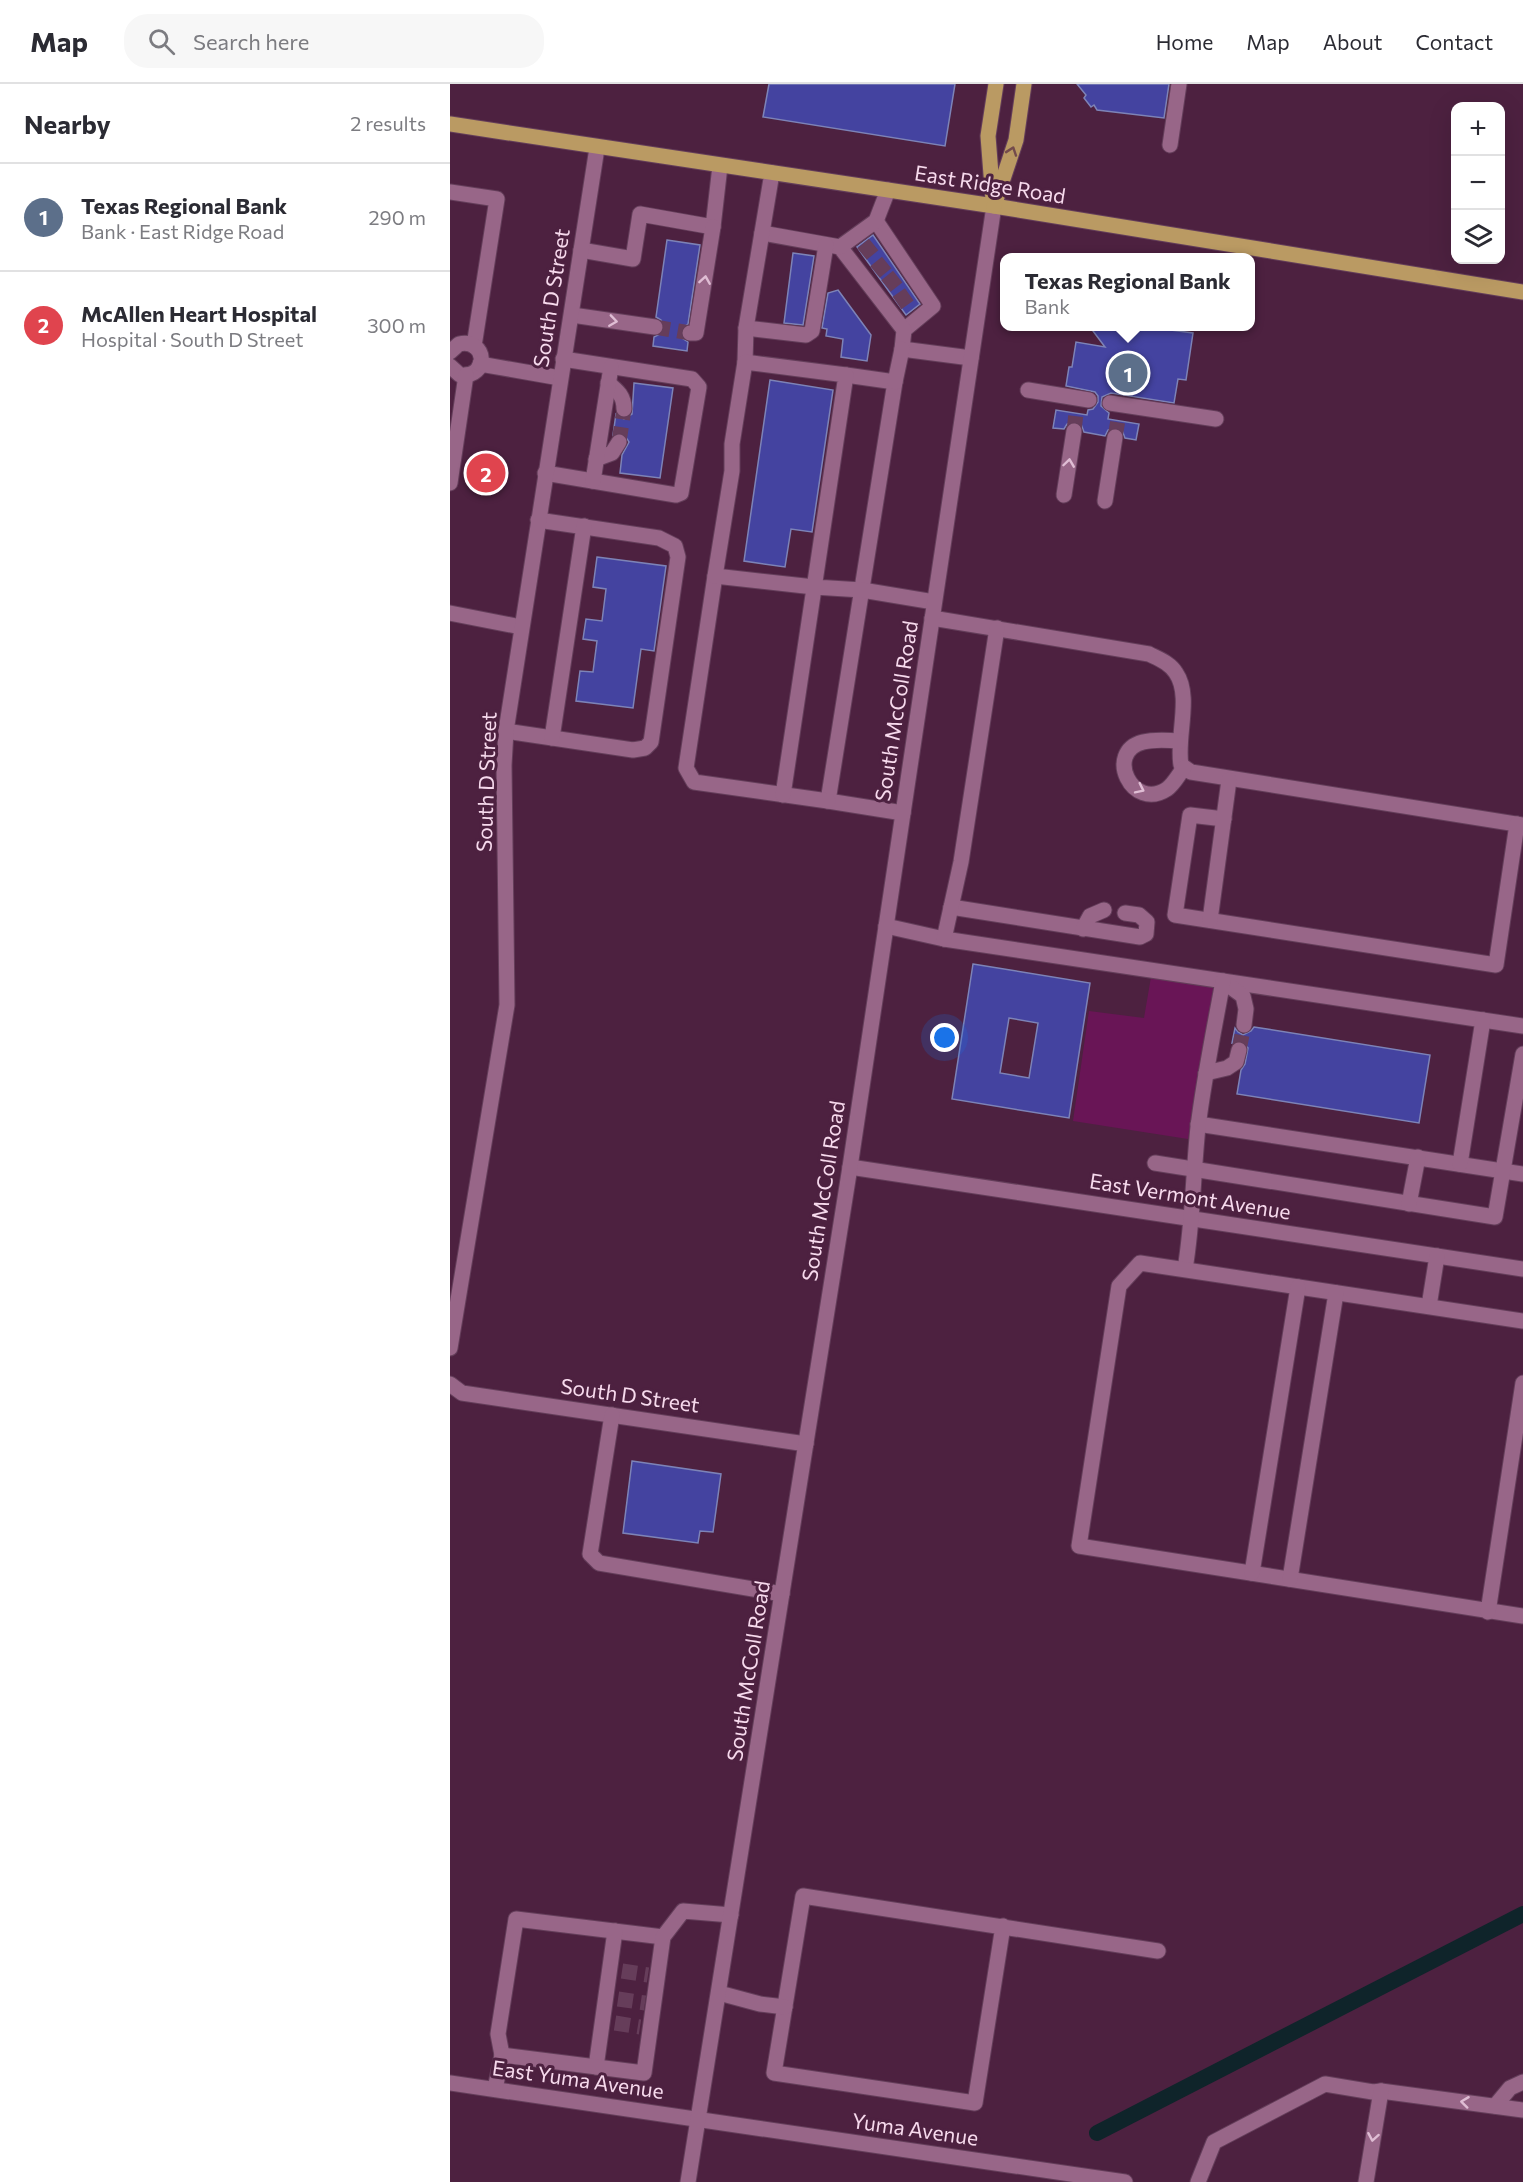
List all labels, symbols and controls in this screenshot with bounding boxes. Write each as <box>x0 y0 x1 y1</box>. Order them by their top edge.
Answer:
search box <box>124 14 544 68</box>
text: Map <box>30 24 88 58</box>
icon: search <box>145 25 178 58</box>
text: Search here <box>193 28 309 55</box>
text: Home <box>1156 29 1213 54</box>
text: Map <box>1246 29 1290 54</box>
text: About <box>1323 29 1382 54</box>
text: Contact <box>1415 29 1493 54</box>
map controls <box>1451 102 1505 264</box>
button: + <box>1451 102 1505 156</box>
text: Nearby <box>24 108 111 139</box>
text: 2 results <box>350 111 426 135</box>
one-way arrow <box>1005 146 1018 156</box>
button: − <box>1451 156 1505 210</box>
street label: East Ridge Road <box>913 159 1067 208</box>
text: Texas Regional Bank <box>81 192 287 219</box>
text: 1 <box>39 205 48 229</box>
text: 290 m <box>368 205 426 229</box>
button: layers <box>1451 210 1505 264</box>
text: Bank · East Ridge Road <box>81 219 284 243</box>
street label: South D Street <box>527 227 574 369</box>
popup <box>1000 253 1255 331</box>
text: Texas Regional Bank <box>1024 267 1231 294</box>
one-way arrow <box>698 275 710 285</box>
text: Bank <box>1024 294 1070 318</box>
text: McAllen Heart Hospital <box>81 300 317 327</box>
text: 2 <box>38 313 49 337</box>
text: 300 m <box>367 313 426 337</box>
one-way arrow <box>609 315 618 327</box>
text: Hospital · South D Street <box>81 327 303 351</box>
pin: 1 <box>1108 350 1148 396</box>
pin: 2 <box>466 450 506 496</box>
one-way arrow <box>1062 458 1075 468</box>
street label: South McColl Road <box>869 619 922 803</box>
street label: South D Street <box>471 711 500 852</box>
one-way arrow <box>1134 781 1145 793</box>
your location <box>930 1023 959 1052</box>
street label: South McColl Road <box>796 1099 849 1283</box>
street label: East Vermont Avenue <box>1088 1167 1293 1224</box>
street label: South D Street <box>559 1372 701 1417</box>
street label: South McColl Road <box>721 1579 774 1763</box>
street label: East Yuma Avenue <box>491 2054 666 2103</box>
one-way arrow <box>1461 2096 1470 2109</box>
street label: Yuma Avenue <box>850 2107 980 2150</box>
one-way arrow <box>1368 2132 1380 2141</box>

